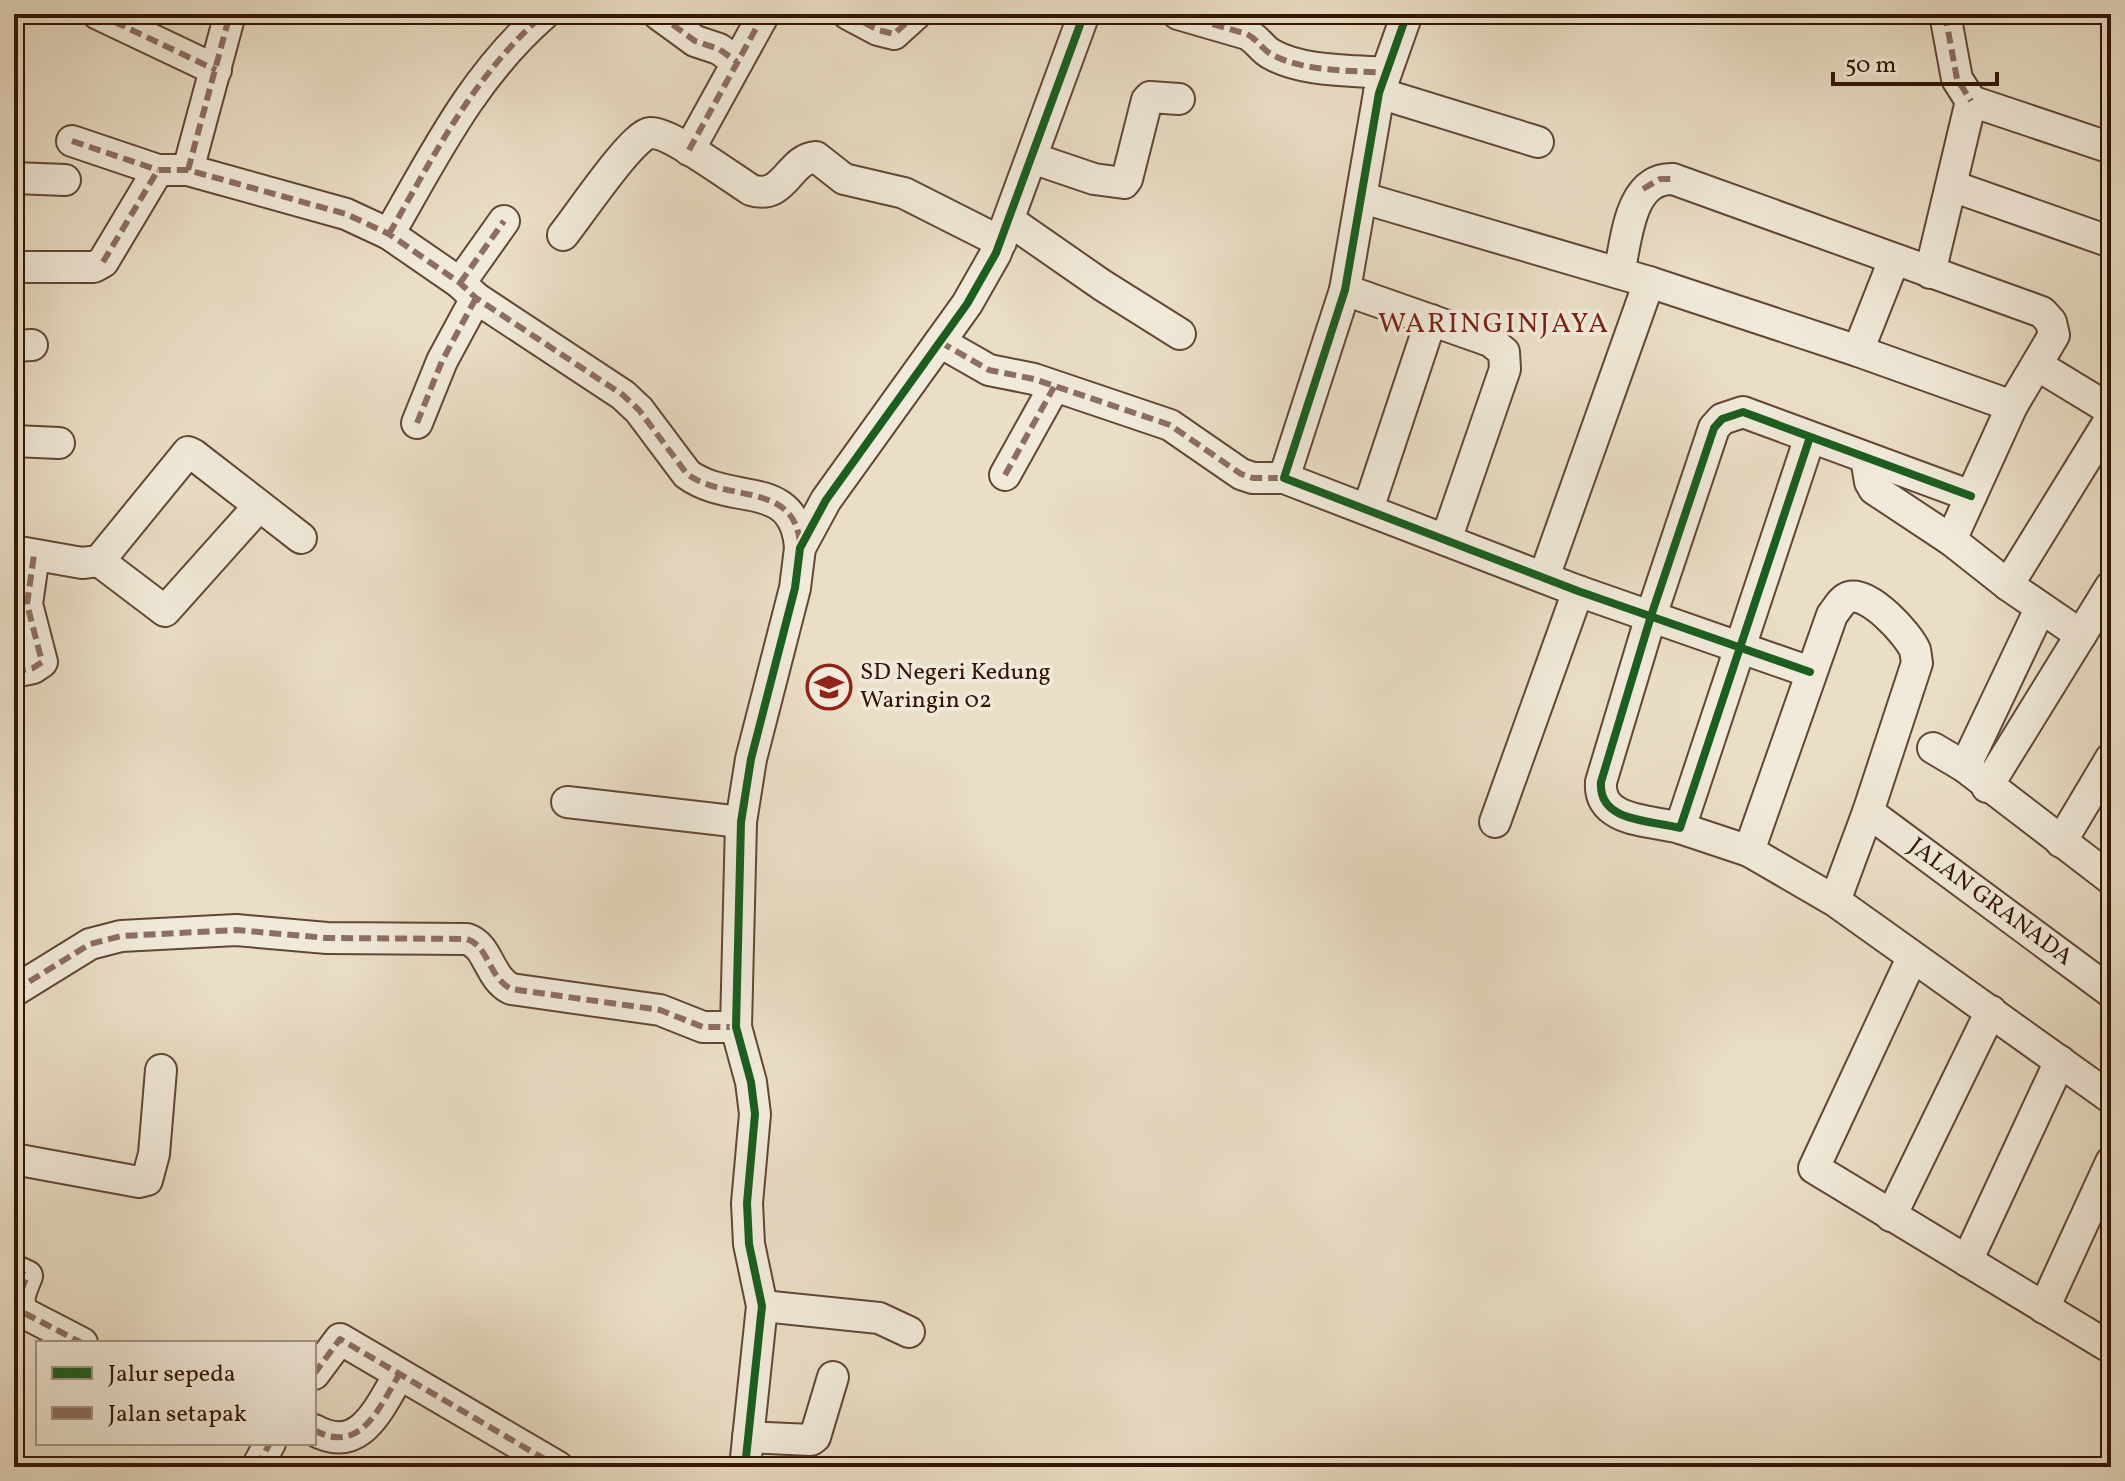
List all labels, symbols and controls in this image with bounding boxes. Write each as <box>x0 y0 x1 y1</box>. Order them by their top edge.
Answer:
scale bar <box>1833 36 1997 86</box>
text: 50 m <box>1845 49 1897 83</box>
district label: WARINGINJAYA <box>1378 305 1610 344</box>
place label: SD Negeri Kedung Waringin 02 <box>860 656 1051 718</box>
school or university icon: SD Negeri Kedung Waringin 02 <box>805 663 853 711</box>
street label: JALAN GRANADA <box>1901 830 2079 975</box>
legend <box>36 1341 316 1445</box>
text: Jalur sepeda <box>108 1358 236 1392</box>
text: Jalan setapak <box>108 1398 247 1432</box>

